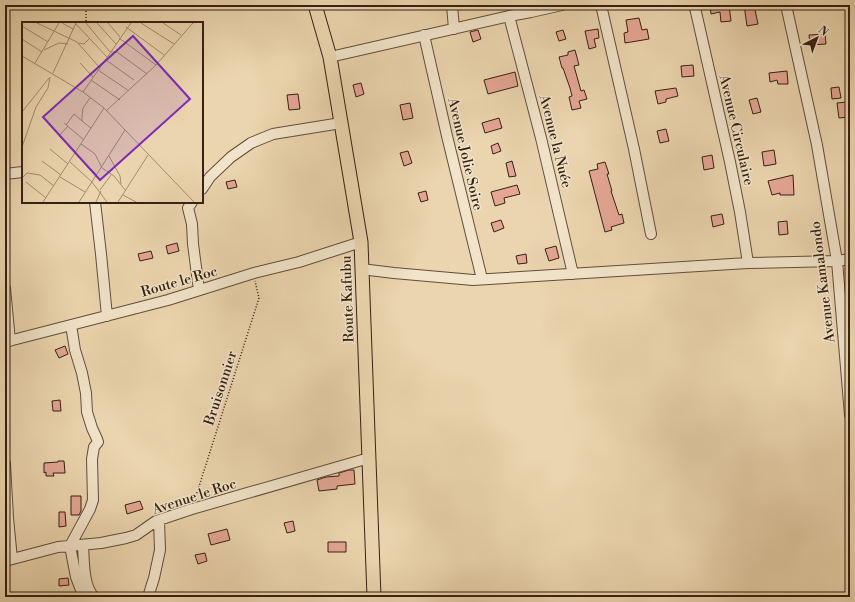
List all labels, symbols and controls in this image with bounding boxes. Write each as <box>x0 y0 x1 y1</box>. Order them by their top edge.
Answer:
north arrow <box>797 18 837 58</box>
inset map <box>22 22 203 203</box>
text: N <box>815 23 831 40</box>
street label: Avenue Circulaire <box>714 72 758 187</box>
street label: Avenue la Nuée <box>535 92 575 190</box>
street label: Avenue Jolie Soire <box>443 95 487 212</box>
street label: Avenue Kamalondo <box>807 220 840 345</box>
street label: Route Kafubu <box>337 255 359 343</box>
street label: Route le Roc <box>139 262 220 301</box>
street label: Bruisonnier <box>200 349 241 429</box>
street label: Avenue le Roc <box>149 475 239 519</box>

